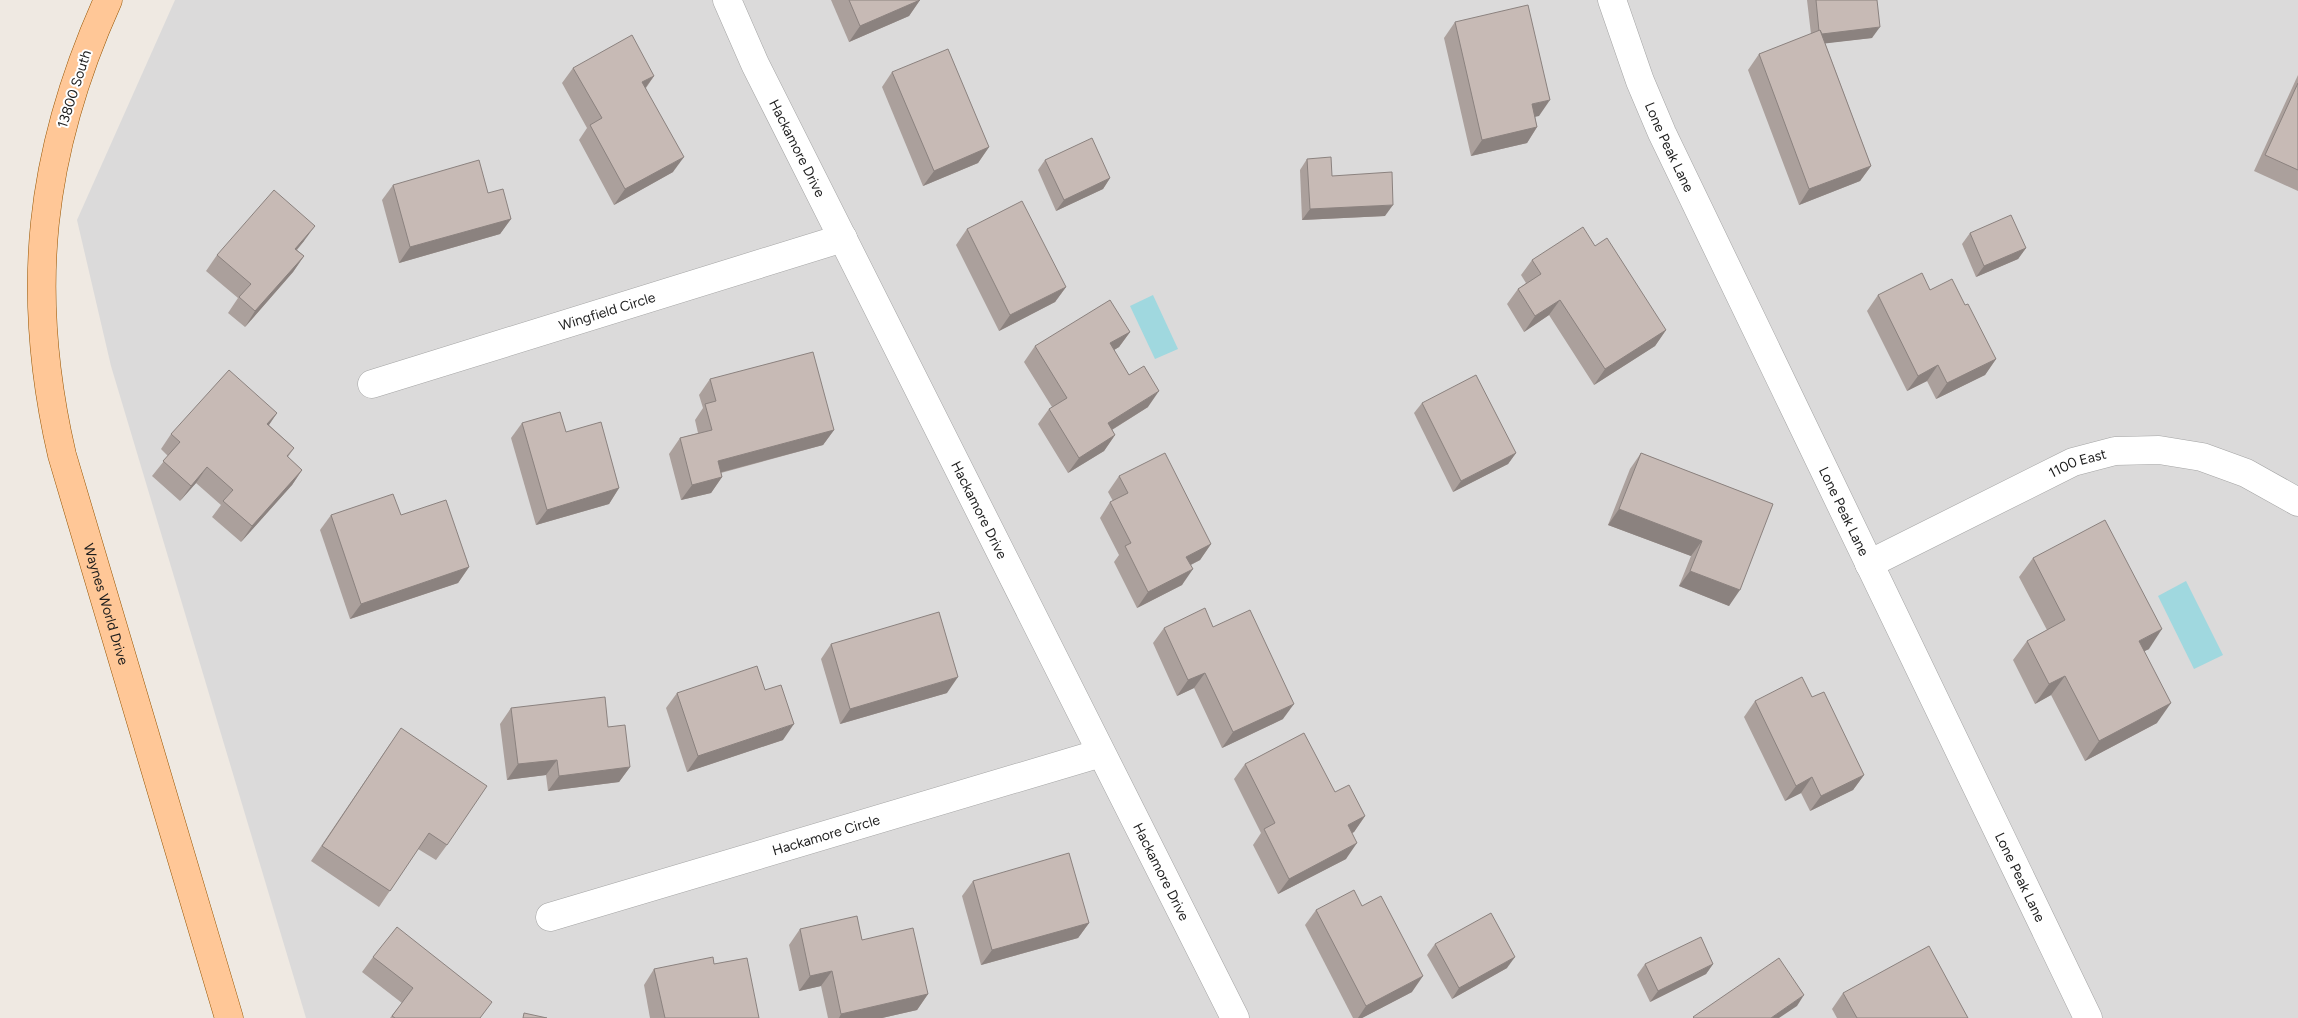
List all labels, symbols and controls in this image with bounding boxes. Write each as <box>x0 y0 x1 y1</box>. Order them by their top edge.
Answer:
street label: 13800 South <box>54 48 95 130</box>
street label: Hackamore Drive <box>765 97 829 200</box>
street label: Lone Peak Lane <box>1641 100 1697 195</box>
street label: Wingfield Circle <box>557 289 658 335</box>
street label: 1100 East <box>2046 446 2108 482</box>
street label: Hackamore Drive <box>947 458 1011 562</box>
street label: Lone Peak Lane <box>1815 464 1873 559</box>
street label: Waynes World Drive <box>80 542 132 667</box>
street label: Hackamore Circle <box>770 811 882 859</box>
street label: Hackamore Drive <box>1129 820 1193 924</box>
street label: Lone Peak Lane <box>1991 830 2049 925</box>

